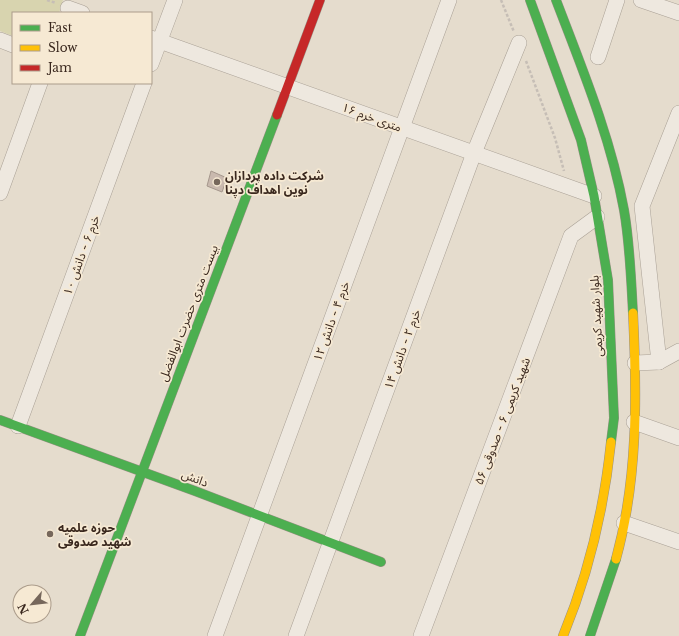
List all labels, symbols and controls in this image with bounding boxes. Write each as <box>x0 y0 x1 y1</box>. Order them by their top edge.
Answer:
legend <box>12 12 152 84</box>
text: Fast <box>48 20 73 35</box>
text: Slow <box>48 40 78 55</box>
text: Jam <box>46 60 72 75</box>
street label: ۱۶ متری خرم <box>339 99 404 137</box>
place label: شرکت داده پردازان نوین اهداف دپنا <box>225 168 324 198</box>
marker: شرکت داده پردازان نوین اهداف دپنا <box>212 177 222 187</box>
street label: خرم ۶ - دانش ۱۰ <box>60 213 104 298</box>
street label: بیست متری حضرت ابوالفضل <box>155 243 221 383</box>
street label: بلوار شهید کریمی <box>586 275 606 357</box>
street label: خرم ۴ - دانش ۱۲ <box>310 279 354 364</box>
street label: خرم ۲ - دانش ۱۴ <box>381 307 425 392</box>
street label: شهید کریمی ۶ - صدوقی ۵۶ <box>471 355 533 487</box>
street label: دانش <box>180 466 211 490</box>
place label: حوزه علمیه شهید صدوقی <box>58 520 131 549</box>
marker: حوزه علمیه شهید صدوقی <box>45 529 55 539</box>
north arrow <box>12 584 52 624</box>
text: N <box>14 600 32 617</box>

